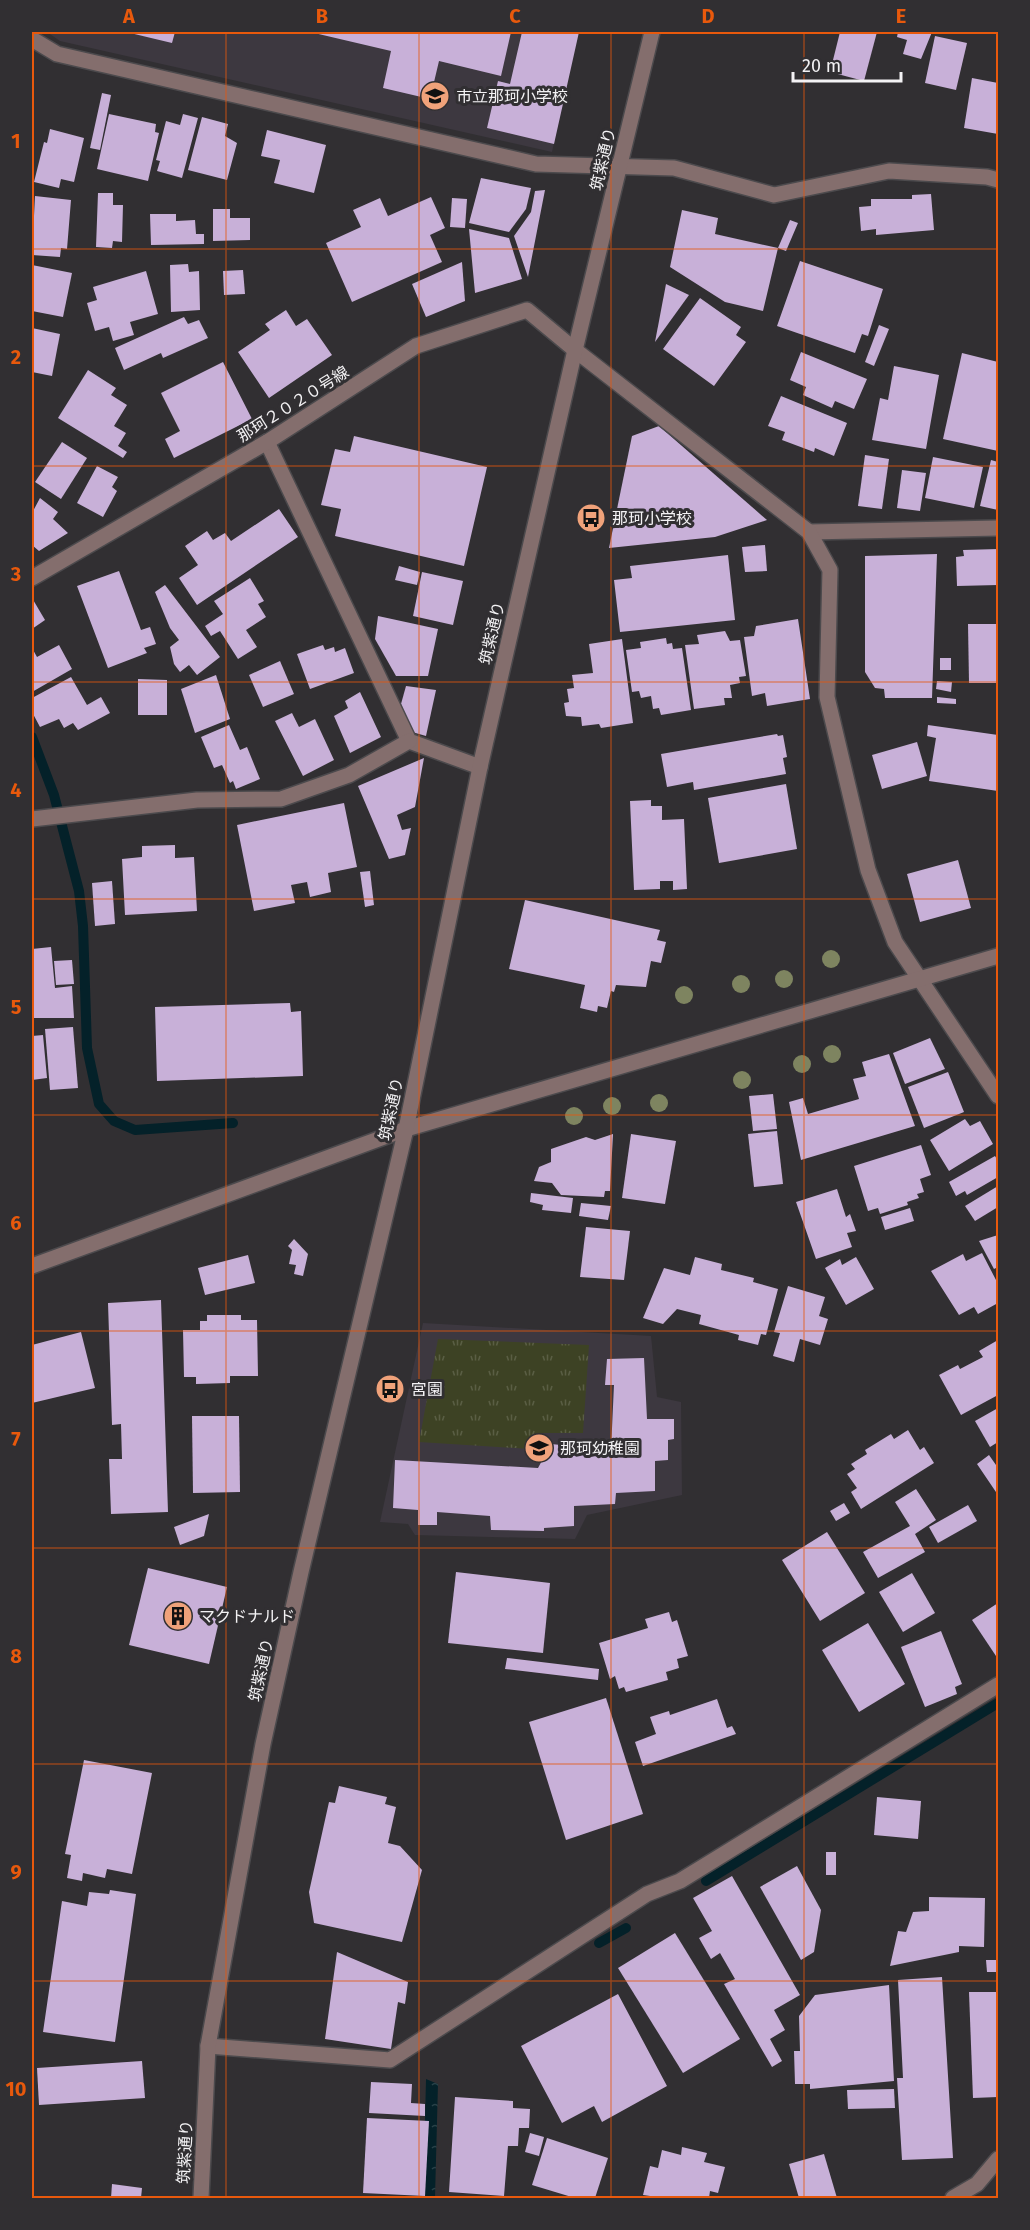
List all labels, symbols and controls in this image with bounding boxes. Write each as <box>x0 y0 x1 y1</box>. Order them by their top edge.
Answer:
text: A <box>122 4 136 28</box>
text: B <box>316 4 328 28</box>
text: C <box>509 4 521 28</box>
text: D <box>701 4 715 28</box>
text: E <box>896 4 906 28</box>
scale bar <box>793 45 901 83</box>
text: 20 m <box>802 55 841 77</box>
school or university icon: 市立那珂小学校 <box>419 80 451 112</box>
place label: 市立那珂小学校 <box>456 87 568 106</box>
street label: 筑紫通り <box>587 126 619 192</box>
text: 1 <box>11 129 21 153</box>
text: 2 <box>11 345 21 369</box>
street label: 那珂２０２０号線 <box>234 362 352 446</box>
bus stop icon: 那珂小学校 <box>575 502 607 534</box>
place label: 那珂小学校 <box>612 509 692 528</box>
text: 3 <box>10 562 21 586</box>
street label: 筑紫通り <box>476 600 508 666</box>
text: 4 <box>10 778 22 802</box>
text: 5 <box>11 995 22 1019</box>
street label: 筑紫通り <box>375 1076 407 1142</box>
text: 6 <box>10 1211 22 1235</box>
bus stop icon: 宮園 <box>374 1373 406 1405</box>
place label: 宮園 <box>411 1380 443 1399</box>
text: 7 <box>11 1427 21 1451</box>
school or university icon: 那珂幼稚園 <box>523 1432 555 1464</box>
place label: 那珂幼稚園 <box>560 1439 640 1458</box>
building icon: マクドナルド <box>162 1600 194 1632</box>
place label: マクドナルド <box>199 1607 295 1626</box>
street label: 筑紫通り <box>245 1637 277 1703</box>
text: 8 <box>10 1644 22 1668</box>
text: 9 <box>10 1860 22 1884</box>
text: 10 <box>6 2077 26 2101</box>
street label: 筑紫通り <box>174 2120 196 2184</box>

